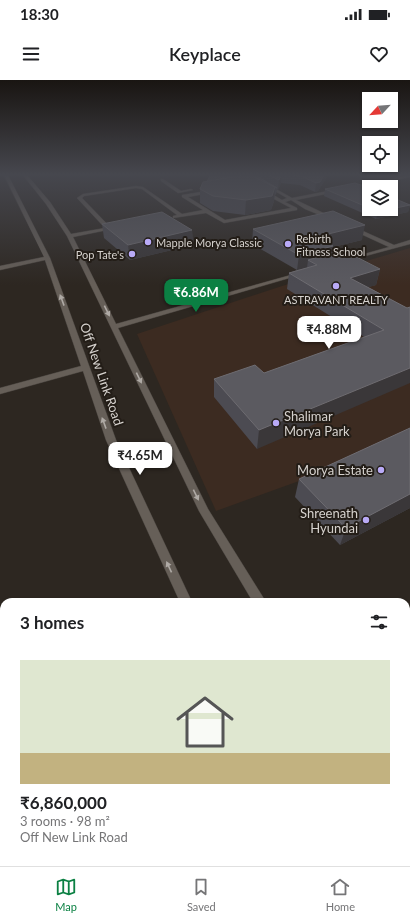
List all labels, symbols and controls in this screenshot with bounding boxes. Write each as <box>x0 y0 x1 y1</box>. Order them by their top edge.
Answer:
text: 18:30 <box>20 5 59 23</box>
icon: menu <box>20 43 42 65</box>
text: Keyplace <box>169 43 241 65</box>
icon: heart <box>368 43 390 65</box>
north arrow <box>362 92 398 128</box>
map controls <box>362 92 398 216</box>
button: locate <box>362 136 398 172</box>
button: layers <box>362 180 398 216</box>
place label: Rebirth Fitness School <box>296 232 365 258</box>
place label: Mapple Morya Classic <box>156 236 262 249</box>
marker: Mapple Morya Classic <box>143 237 153 247</box>
marker: Rebirth Fitness School <box>283 239 293 249</box>
place label: Pop Tate's <box>76 248 124 261</box>
marker: Pop Tate's <box>127 249 137 259</box>
pin: ₹6.86M <box>163 279 229 313</box>
marker: ASTRAVANT REALTY <box>331 281 341 291</box>
text: ₹6.86M <box>173 284 219 300</box>
place label: ASTRAVANT REALTY <box>284 293 388 306</box>
one-way arrow <box>59 294 65 306</box>
one-way arrow <box>103 305 110 317</box>
pin: ₹4.88M <box>296 316 362 350</box>
street label: Off New Link Road <box>77 320 127 428</box>
text: ₹4.88M <box>306 321 352 337</box>
one-way arrow <box>136 372 142 383</box>
place label: Shalimar Morya Park <box>284 408 350 439</box>
one-way arrow <box>101 416 107 428</box>
marker: Shalimar Morya Park <box>271 418 281 428</box>
pin: ₹4.65M <box>107 442 173 476</box>
text: ₹4.65M <box>117 447 163 463</box>
place label: Morya Estate <box>297 462 373 478</box>
marker: Morya Estate <box>376 465 386 475</box>
one-way arrow <box>193 489 199 500</box>
place label: Shreenath Hyundai <box>300 505 358 536</box>
marker: Shreenath Hyundai <box>361 515 371 525</box>
one-way arrow <box>166 560 172 572</box>
icon: filters <box>368 611 390 633</box>
text: 3 homes <box>20 612 84 633</box>
icon: home <box>169 686 241 758</box>
text: ₹6,860,000 <box>20 792 107 813</box>
text: 3 rooms · 98 m² <box>20 813 110 829</box>
text: Off New Link Road <box>20 829 128 845</box>
tab: Map <box>55 876 77 913</box>
tab: Saved <box>187 876 216 913</box>
tab: Home <box>326 876 355 913</box>

